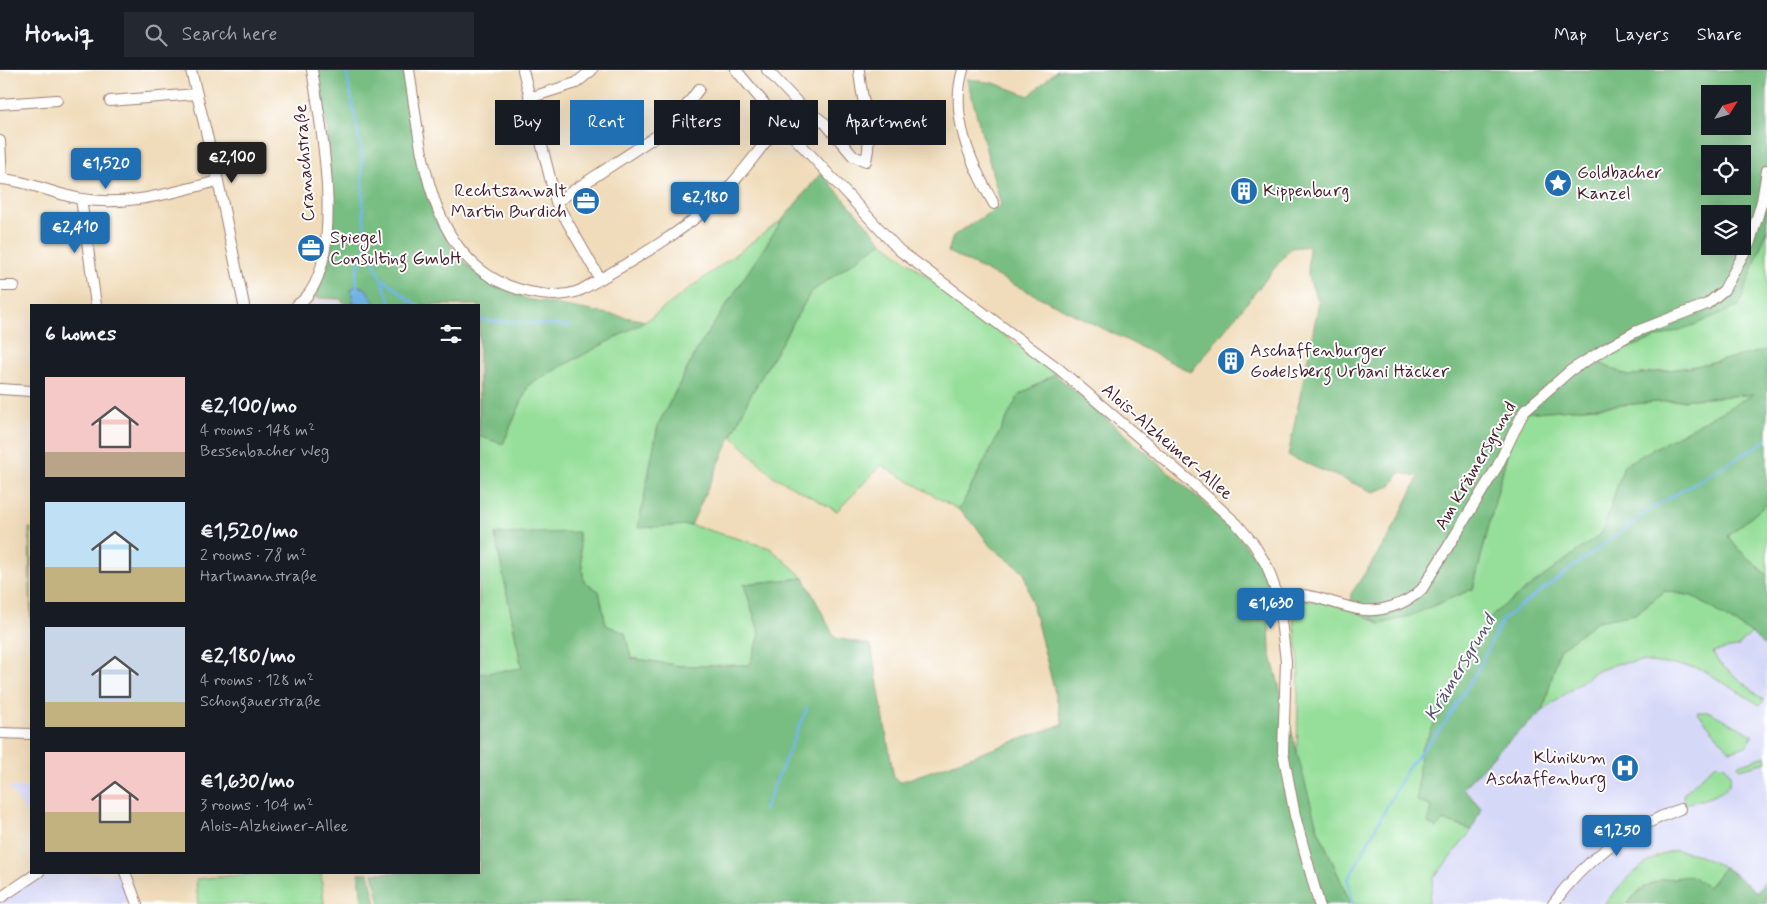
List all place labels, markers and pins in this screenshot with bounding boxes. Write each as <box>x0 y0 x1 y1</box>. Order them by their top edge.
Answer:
pin: €2,100 <box>191 142 273 184</box>
pin: €1,520 <box>65 148 147 190</box>
place label: Goldbacher Kanzel <box>1577 161 1662 206</box>
place icon: Goldbacher Kanzel <box>1543 168 1573 198</box>
building icon: Kippenburg <box>1229 176 1259 206</box>
place label: Rechtsanwalt Martin Burdich <box>451 179 567 224</box>
place label: Kippenburg <box>1263 179 1349 203</box>
pin: €2,180 <box>664 182 746 224</box>
office icon: Rechtsanwalt Martin Burdich <box>571 186 601 216</box>
pin: €2,410 <box>34 212 116 254</box>
place label: Spiegel Consulting GmbH <box>330 226 462 273</box>
office icon: Spiegel Consulting GmbH <box>296 233 326 263</box>
place label: Aschaffenburger Godelsberg Urbani Häcker <box>1250 339 1450 386</box>
building icon: Aschaffenburger Godelsberg Urbani Häcker <box>1216 346 1246 376</box>
pin: €1,630 <box>1230 588 1312 630</box>
place label: Klinikum Aschaffenburg <box>1486 746 1606 792</box>
hospital icon: Klinikum Aschaffenburg <box>1610 753 1640 783</box>
pin: €1,250 <box>1576 814 1658 857</box>

